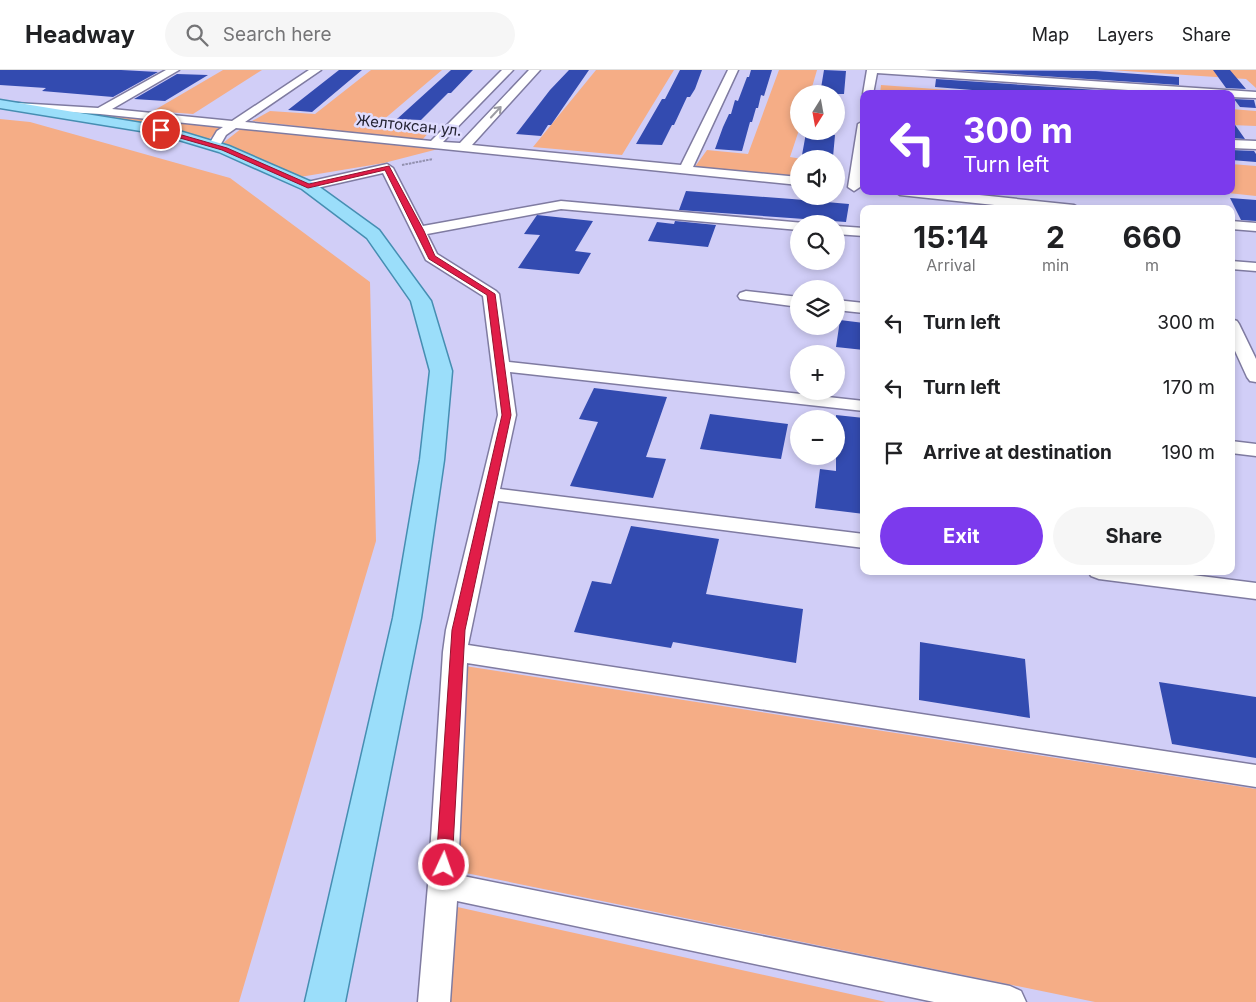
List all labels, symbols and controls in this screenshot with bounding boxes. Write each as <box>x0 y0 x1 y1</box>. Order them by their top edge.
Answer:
search box <box>165 12 515 57</box>
text: Headway <box>25 20 135 49</box>
icon: search <box>183 21 211 49</box>
text: Search here <box>223 23 331 46</box>
text: Map <box>1032 24 1069 45</box>
text: Layers <box>1097 24 1154 45</box>
text: Share <box>1182 24 1231 45</box>
north arrow <box>790 85 845 140</box>
map controls <box>790 85 845 465</box>
one-way arrow <box>490 105 502 118</box>
pin <box>140 109 182 151</box>
text: 300 m <box>963 109 1073 151</box>
street label: Желтоксан ул. <box>355 110 463 140</box>
icon: left <box>880 110 945 175</box>
icon: arrive <box>147 116 175 144</box>
button: sound <box>790 150 845 205</box>
text: Turn left <box>963 151 1049 177</box>
button: search <box>790 215 845 270</box>
text: 15:14 <box>913 219 989 255</box>
text: 2 <box>1046 219 1065 255</box>
text: 660 <box>1123 219 1182 255</box>
text: Arrival <box>926 255 976 275</box>
text: min <box>1042 255 1069 275</box>
text: m <box>1145 255 1159 275</box>
button: layers <box>790 280 845 335</box>
icon: left <box>880 309 908 337</box>
text: Turn left <box>923 311 1001 334</box>
text: 300 m <box>1157 311 1215 334</box>
button: + <box>790 345 845 400</box>
icon: left <box>880 374 908 402</box>
text: Turn left <box>923 376 1001 399</box>
text: 170 m <box>1163 376 1215 399</box>
button: − <box>790 410 845 465</box>
icon: arrive <box>880 439 908 467</box>
text: Arrive at destination <box>923 441 1112 464</box>
text: 190 m <box>1162 441 1215 464</box>
button: Exit <box>880 507 1043 565</box>
button: Share <box>1053 507 1215 565</box>
position arrow <box>417 838 469 890</box>

